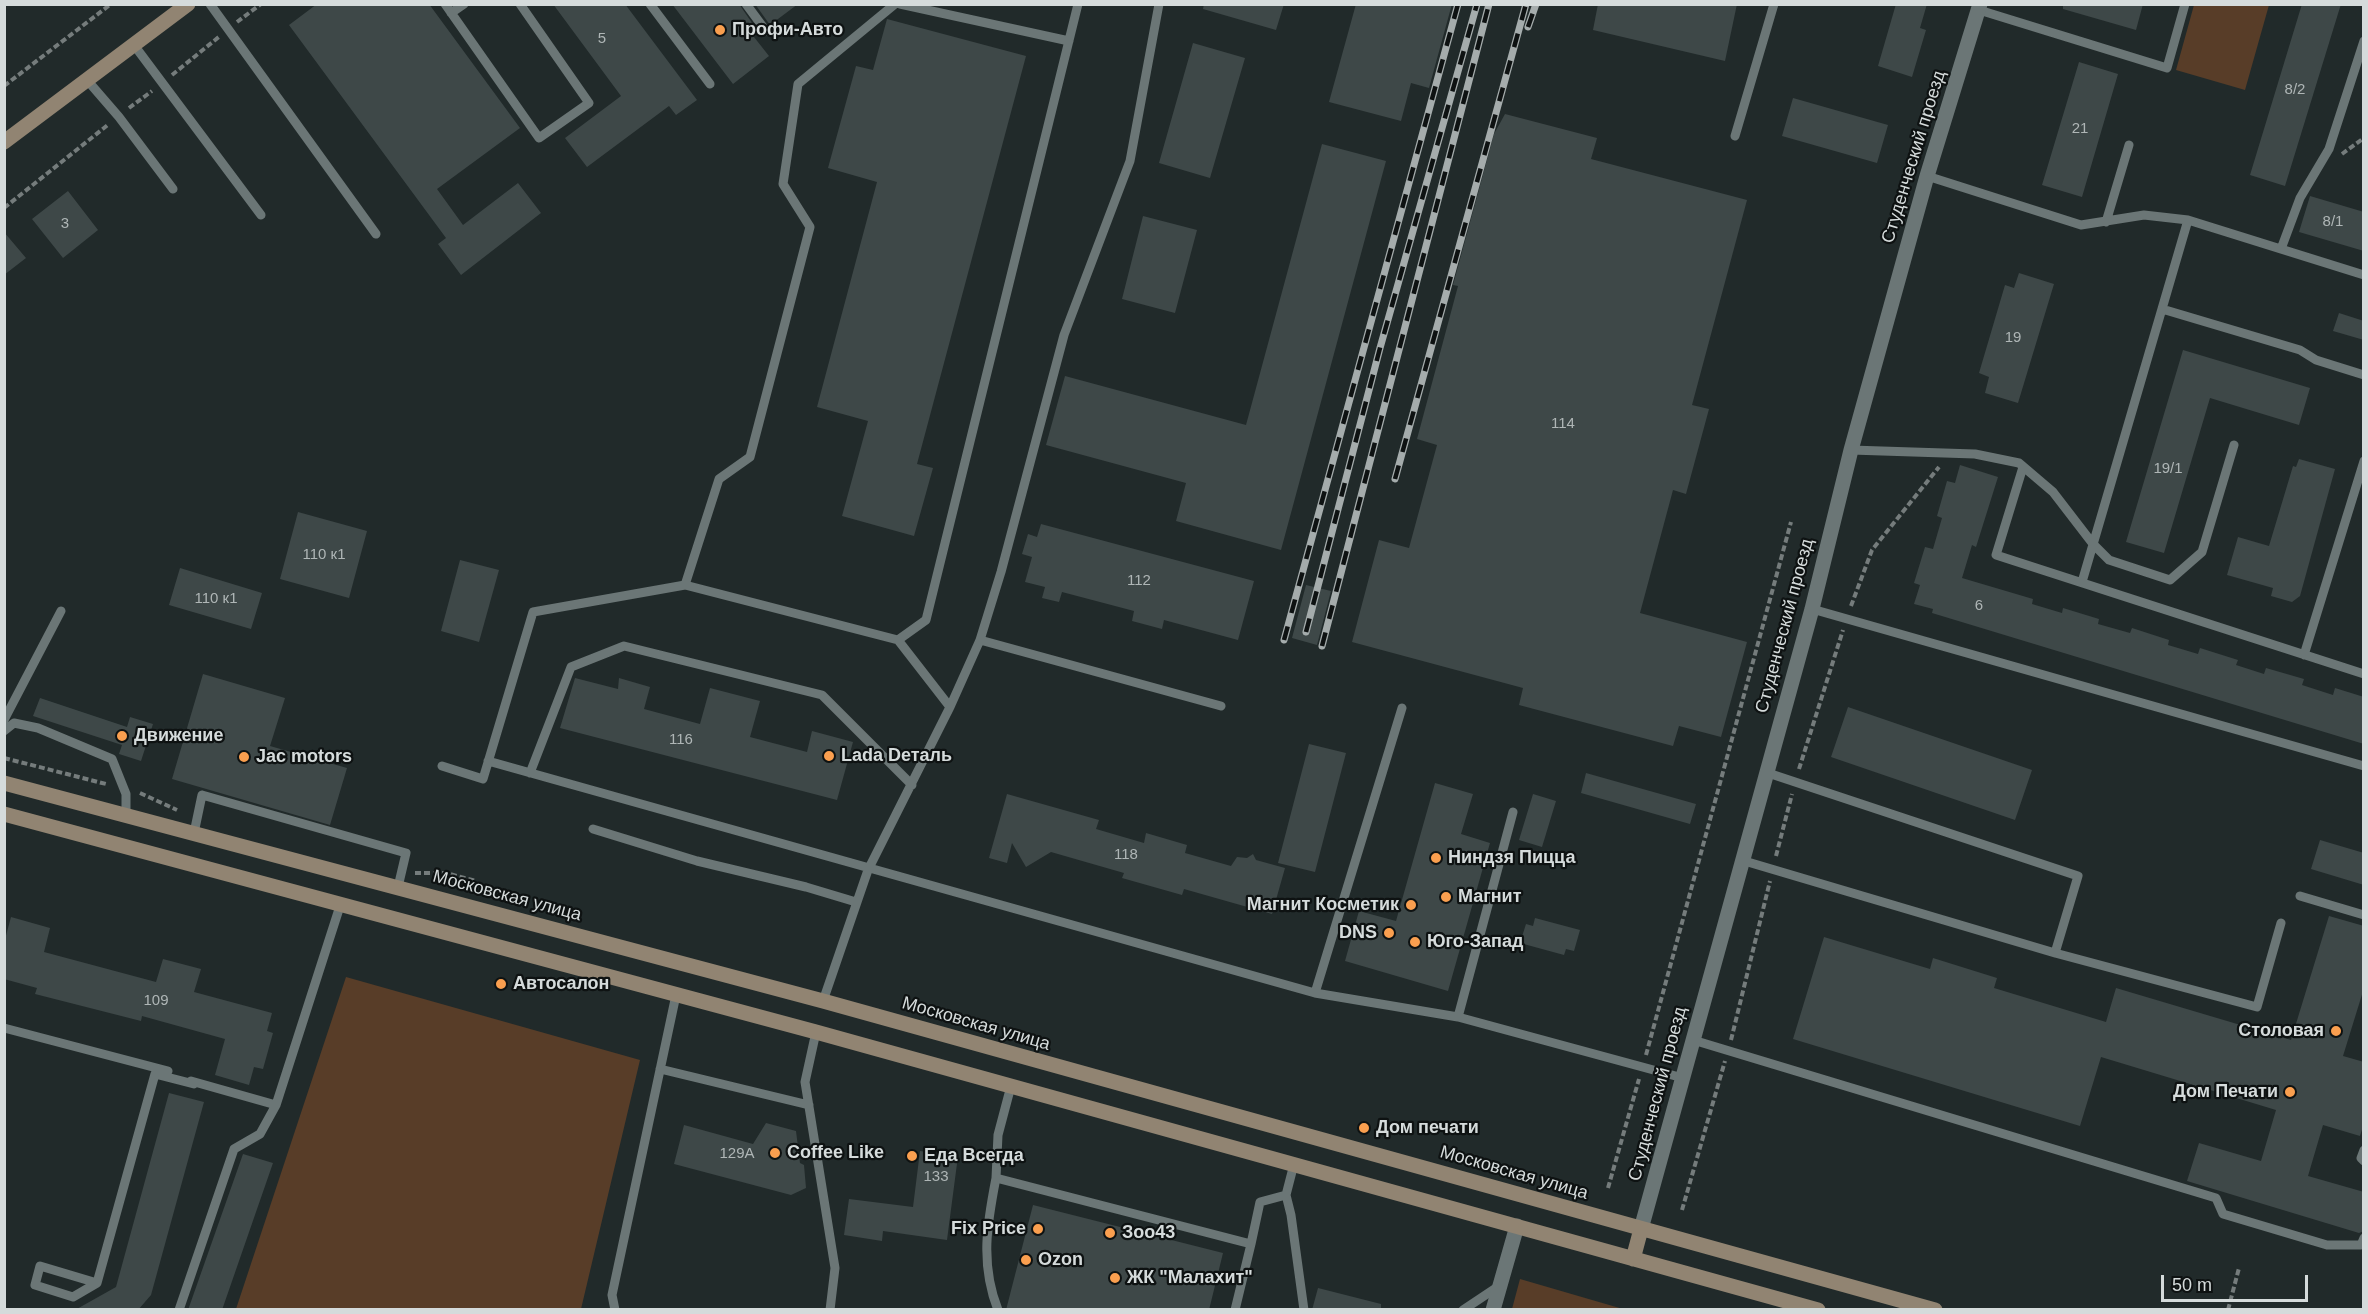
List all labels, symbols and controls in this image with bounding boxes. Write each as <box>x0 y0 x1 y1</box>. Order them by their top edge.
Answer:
place label: Профи-Авто <box>732 19 843 41</box>
marker: Профи-Авто <box>713 23 727 37</box>
house number: 5 <box>598 30 606 48</box>
street label: Студенческий проезд <box>1877 68 1951 246</box>
house number: 8/2 <box>2285 81 2305 99</box>
house number: 21 <box>2072 120 2088 138</box>
house number: 8/1 <box>2323 213 2343 231</box>
house number: 3 <box>61 215 69 233</box>
house number: 19 <box>2005 329 2021 347</box>
house number: 114 <box>1551 415 1575 433</box>
house number: 19/1 <box>2153 460 2183 478</box>
street label: Студенческий проезд <box>1751 537 1819 715</box>
house number: 110 к1 <box>303 546 345 564</box>
house number: 112 <box>1127 572 1151 590</box>
house number: 110 к1 <box>195 590 237 608</box>
house number: 6 <box>1975 597 1983 615</box>
place label: Движение <box>134 725 223 747</box>
marker: Движение <box>115 729 129 743</box>
house number: 116 <box>669 731 693 749</box>
place label: Lada Dеталь <box>841 745 952 767</box>
place label: Jac motors <box>256 746 352 768</box>
marker: Lada Dеталь <box>822 749 836 763</box>
marker: Jac motors <box>237 750 251 764</box>
house number: 118 <box>1114 846 1138 864</box>
place label: Ниндзя Пицца <box>1448 847 1575 869</box>
marker: Ниндзя Пицца <box>1429 851 1443 865</box>
street label: Московская улица <box>430 866 584 926</box>
place label: Магнит <box>1458 886 1521 908</box>
marker: Магнит <box>1439 890 1453 904</box>
place label: Магнит Косметик <box>1247 894 1399 916</box>
marker: Магнит Косметик <box>1404 898 1418 912</box>
place label: DNS <box>1339 922 1377 944</box>
marker: DNS <box>1382 926 1396 940</box>
place label: Юго-Запад <box>1427 931 1523 953</box>
marker: Юго-Запад <box>1408 935 1422 949</box>
place label: Автосалон <box>513 973 609 995</box>
marker: Автосалон <box>494 977 508 991</box>
house number: 109 <box>143 992 169 1010</box>
street label: Московская улица <box>899 993 1053 1055</box>
street label: Студенческий проезд <box>1624 1005 1692 1183</box>
place label: Столовая <box>2238 1020 2324 1042</box>
marker: Столовая <box>2329 1024 2343 1038</box>
place label: Дом Печати <box>2173 1081 2278 1103</box>
marker: Дом Печати <box>2283 1085 2297 1099</box>
place label: Дом печати <box>1376 1117 1479 1139</box>
marker: Дом печати <box>1357 1121 1371 1135</box>
place label: Coffee Like <box>787 1142 884 1164</box>
street label: Московская улица <box>1437 1142 1591 1204</box>
house number: 129А <box>719 1145 755 1163</box>
place label: Еда Всегда <box>924 1145 1024 1167</box>
marker: Coffee Like <box>768 1146 782 1160</box>
marker: Еда Всегда <box>905 1149 919 1163</box>
house number: 133 <box>923 1168 949 1186</box>
place label: Fix Price <box>951 1218 1026 1240</box>
marker: Fix Price <box>1031 1222 1045 1236</box>
place label: Зоо43 <box>1122 1222 1175 1244</box>
marker: Зоо43 <box>1103 1226 1117 1240</box>
place label: Ozon <box>1038 1249 1083 1271</box>
marker: Ozon <box>1019 1253 1033 1267</box>
scale bar <box>2164 1263 2311 1301</box>
place label: ЖК "Малахит" <box>1127 1267 1253 1289</box>
marker: ЖК "Малахит" <box>1108 1271 1122 1285</box>
text: 50 m <box>2172 1275 2212 1295</box>

